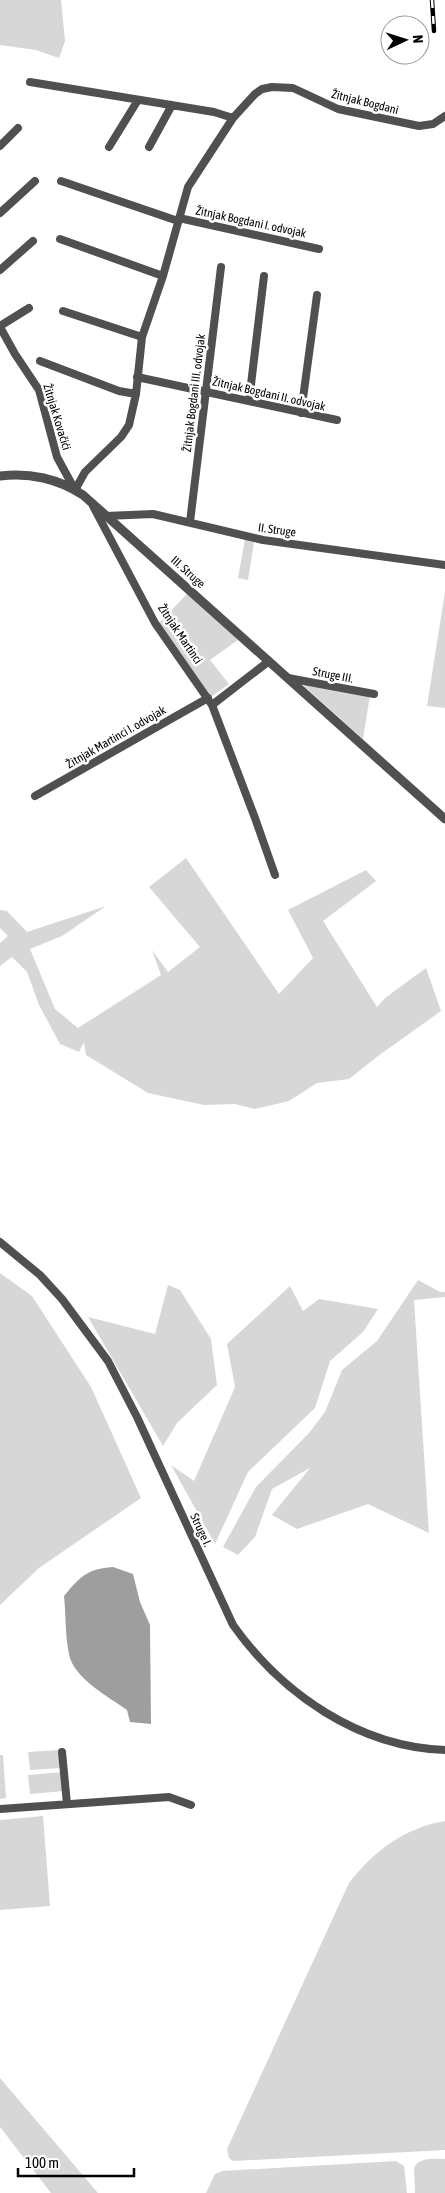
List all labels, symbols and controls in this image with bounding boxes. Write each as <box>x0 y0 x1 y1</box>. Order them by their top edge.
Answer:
north arrow <box>380 15 430 65</box>
text: N <box>410 34 426 44</box>
street label: Žitnjak Bogdani <box>330 87 400 117</box>
street label: Žitnjak Bogdani I. odvojak <box>194 203 308 241</box>
street label: Žitnjak Bogdani III. odvojak <box>180 332 208 453</box>
street label: Žitnjak Bogdani II. odvojak <box>211 374 328 414</box>
street label: Žitnjak Kovačići <box>40 382 74 452</box>
street label: II. Struge <box>257 520 297 540</box>
street label: III. Struge <box>168 553 208 591</box>
street label: Žitnjak Martinci <box>155 601 205 667</box>
street label: Struge III. <box>311 664 355 686</box>
street label: Žitnjak Martinci I. odvojak <box>64 702 169 771</box>
street label: Struge I. <box>187 1511 215 1549</box>
scale bar <box>18 2146 134 2178</box>
text: 100 m <box>25 2154 59 2171</box>

